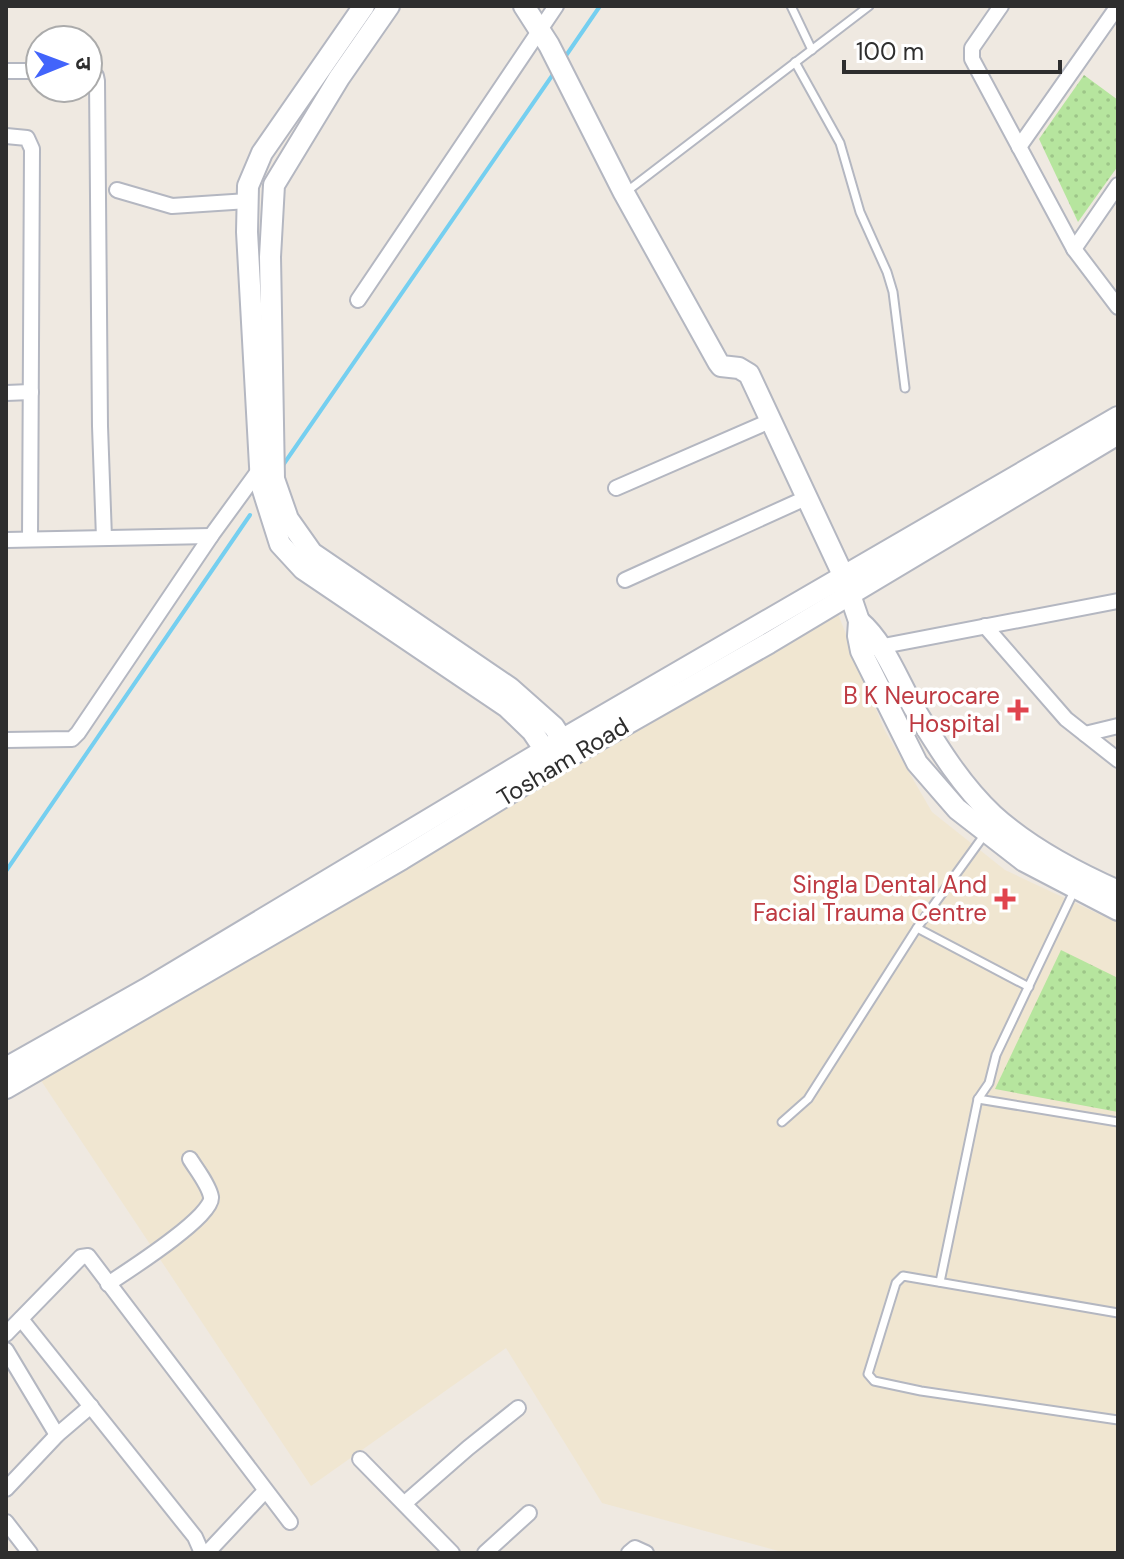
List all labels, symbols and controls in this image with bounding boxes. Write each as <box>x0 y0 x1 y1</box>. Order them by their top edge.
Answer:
north arrow <box>24 24 104 104</box>
scale bar <box>844 24 1060 74</box>
text: 100 m <box>856 36 924 67</box>
text: उ <box>69 57 98 71</box>
place label: B K Neurocare Hospital <box>843 680 1000 739</box>
marker: B K Neurocare Hospital <box>1007 699 1029 721</box>
street label: Tosham Road <box>491 710 634 813</box>
place label: Singla Dental And Facial Trauma Centre <box>753 869 987 928</box>
marker: Singla Dental And Facial Trauma Centre <box>994 888 1016 910</box>

